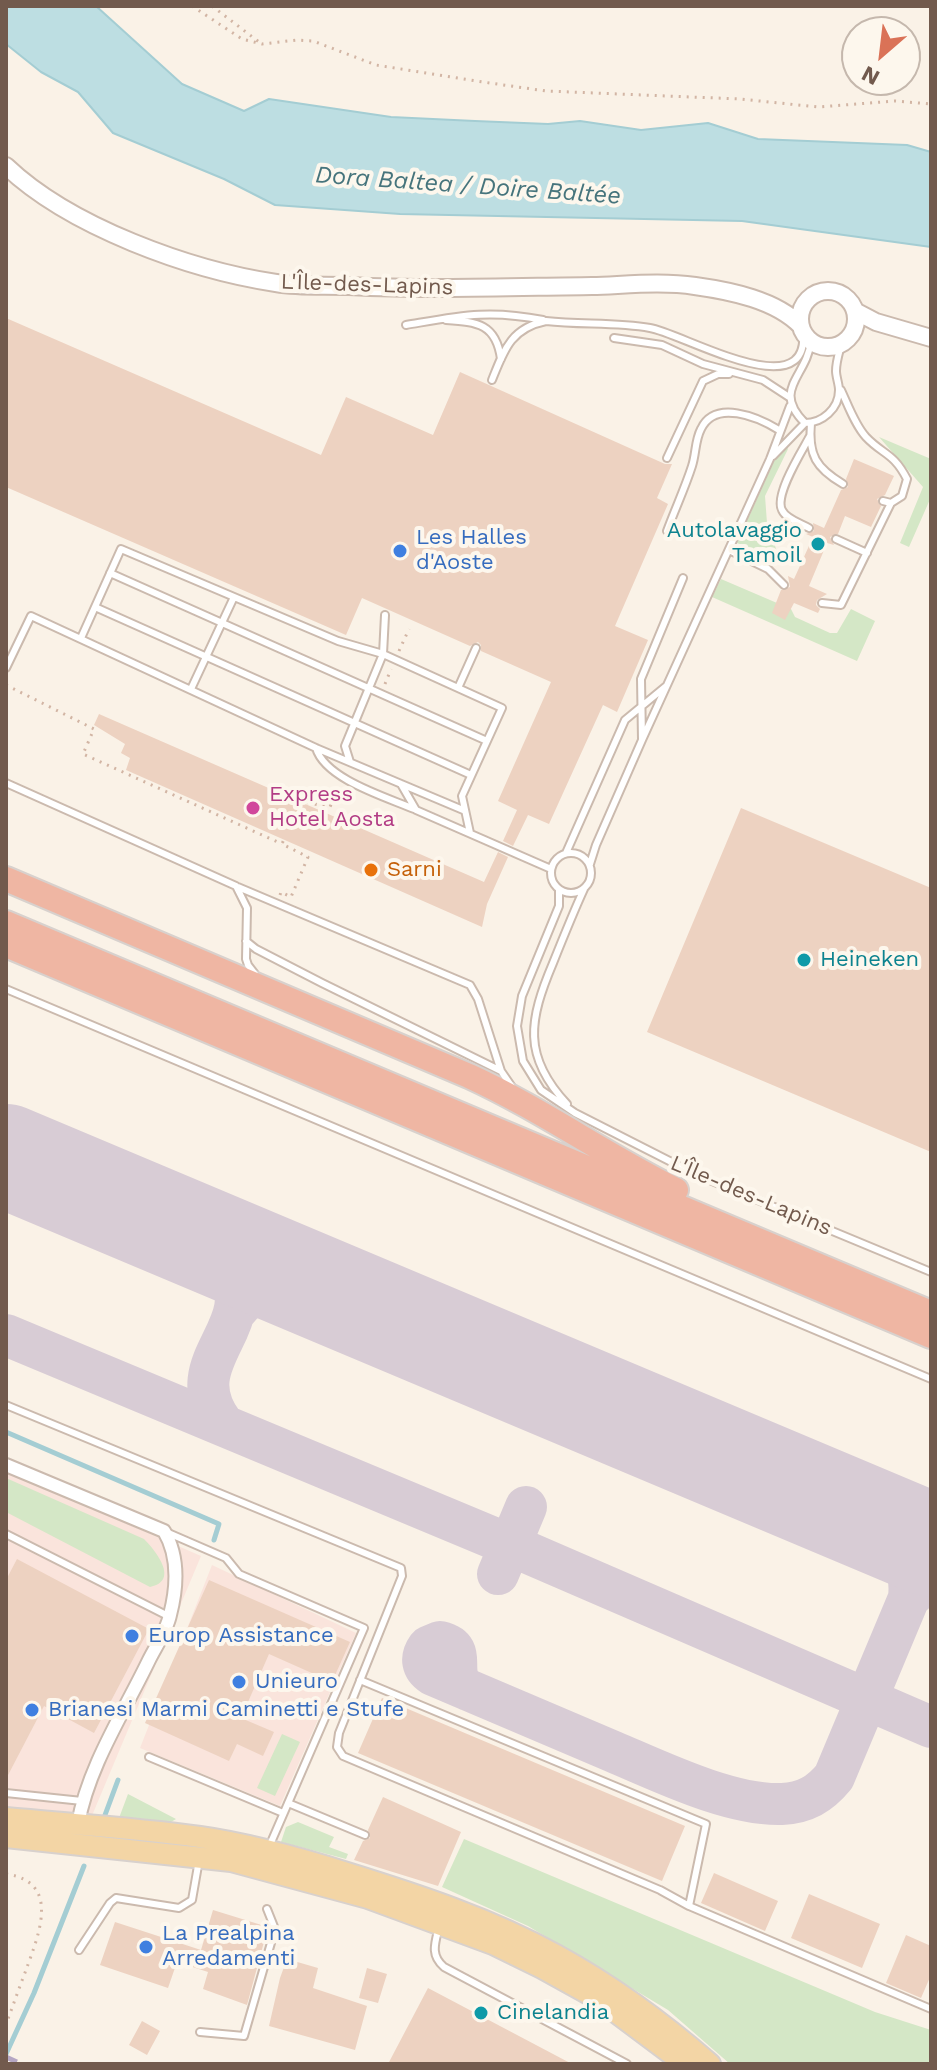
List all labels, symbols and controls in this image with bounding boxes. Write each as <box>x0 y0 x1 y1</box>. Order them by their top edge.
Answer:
north arrow <box>841 16 921 96</box>
text: N <box>857 61 884 91</box>
water label: Dora Baltea / Doire Baltée <box>314 161 622 211</box>
street label: L'Île-des-Lapins <box>280 269 454 301</box>
place label: Autolavaggio Tamoil <box>667 518 802 570</box>
place label: Les Halles d'Aoste <box>416 525 527 576</box>
marker: Autolavaggio Tamoil <box>809 535 827 553</box>
marker: Les Halles d'Aoste <box>391 542 409 560</box>
place label: Express Hotel Aosta <box>269 782 395 834</box>
marker: Express Hotel Aosta <box>244 799 262 817</box>
place label: Sarni <box>387 857 442 883</box>
marker: Sarni <box>362 861 380 879</box>
place label: Heineken <box>820 947 919 973</box>
marker: Heineken <box>795 951 813 969</box>
street label: L'Île-des-Lapins <box>666 1150 836 1242</box>
place label: Europ Assistance <box>148 1623 334 1649</box>
marker: Europ Assistance <box>123 1627 141 1645</box>
place label: Unieuro <box>255 1669 338 1695</box>
marker: Unieuro <box>230 1673 248 1691</box>
place label: Brianesi Marmi Caminetti e Stufe <box>48 1697 404 1723</box>
marker: Brianesi Marmi Caminetti e Stufe <box>23 1701 41 1719</box>
place label: La Prealpina Arredamenti <box>162 1921 295 1972</box>
marker: La Prealpina Arredamenti <box>137 1938 155 1956</box>
place label: Cinelandia <box>497 2000 609 2026</box>
marker: Cinelandia <box>472 2004 490 2022</box>

